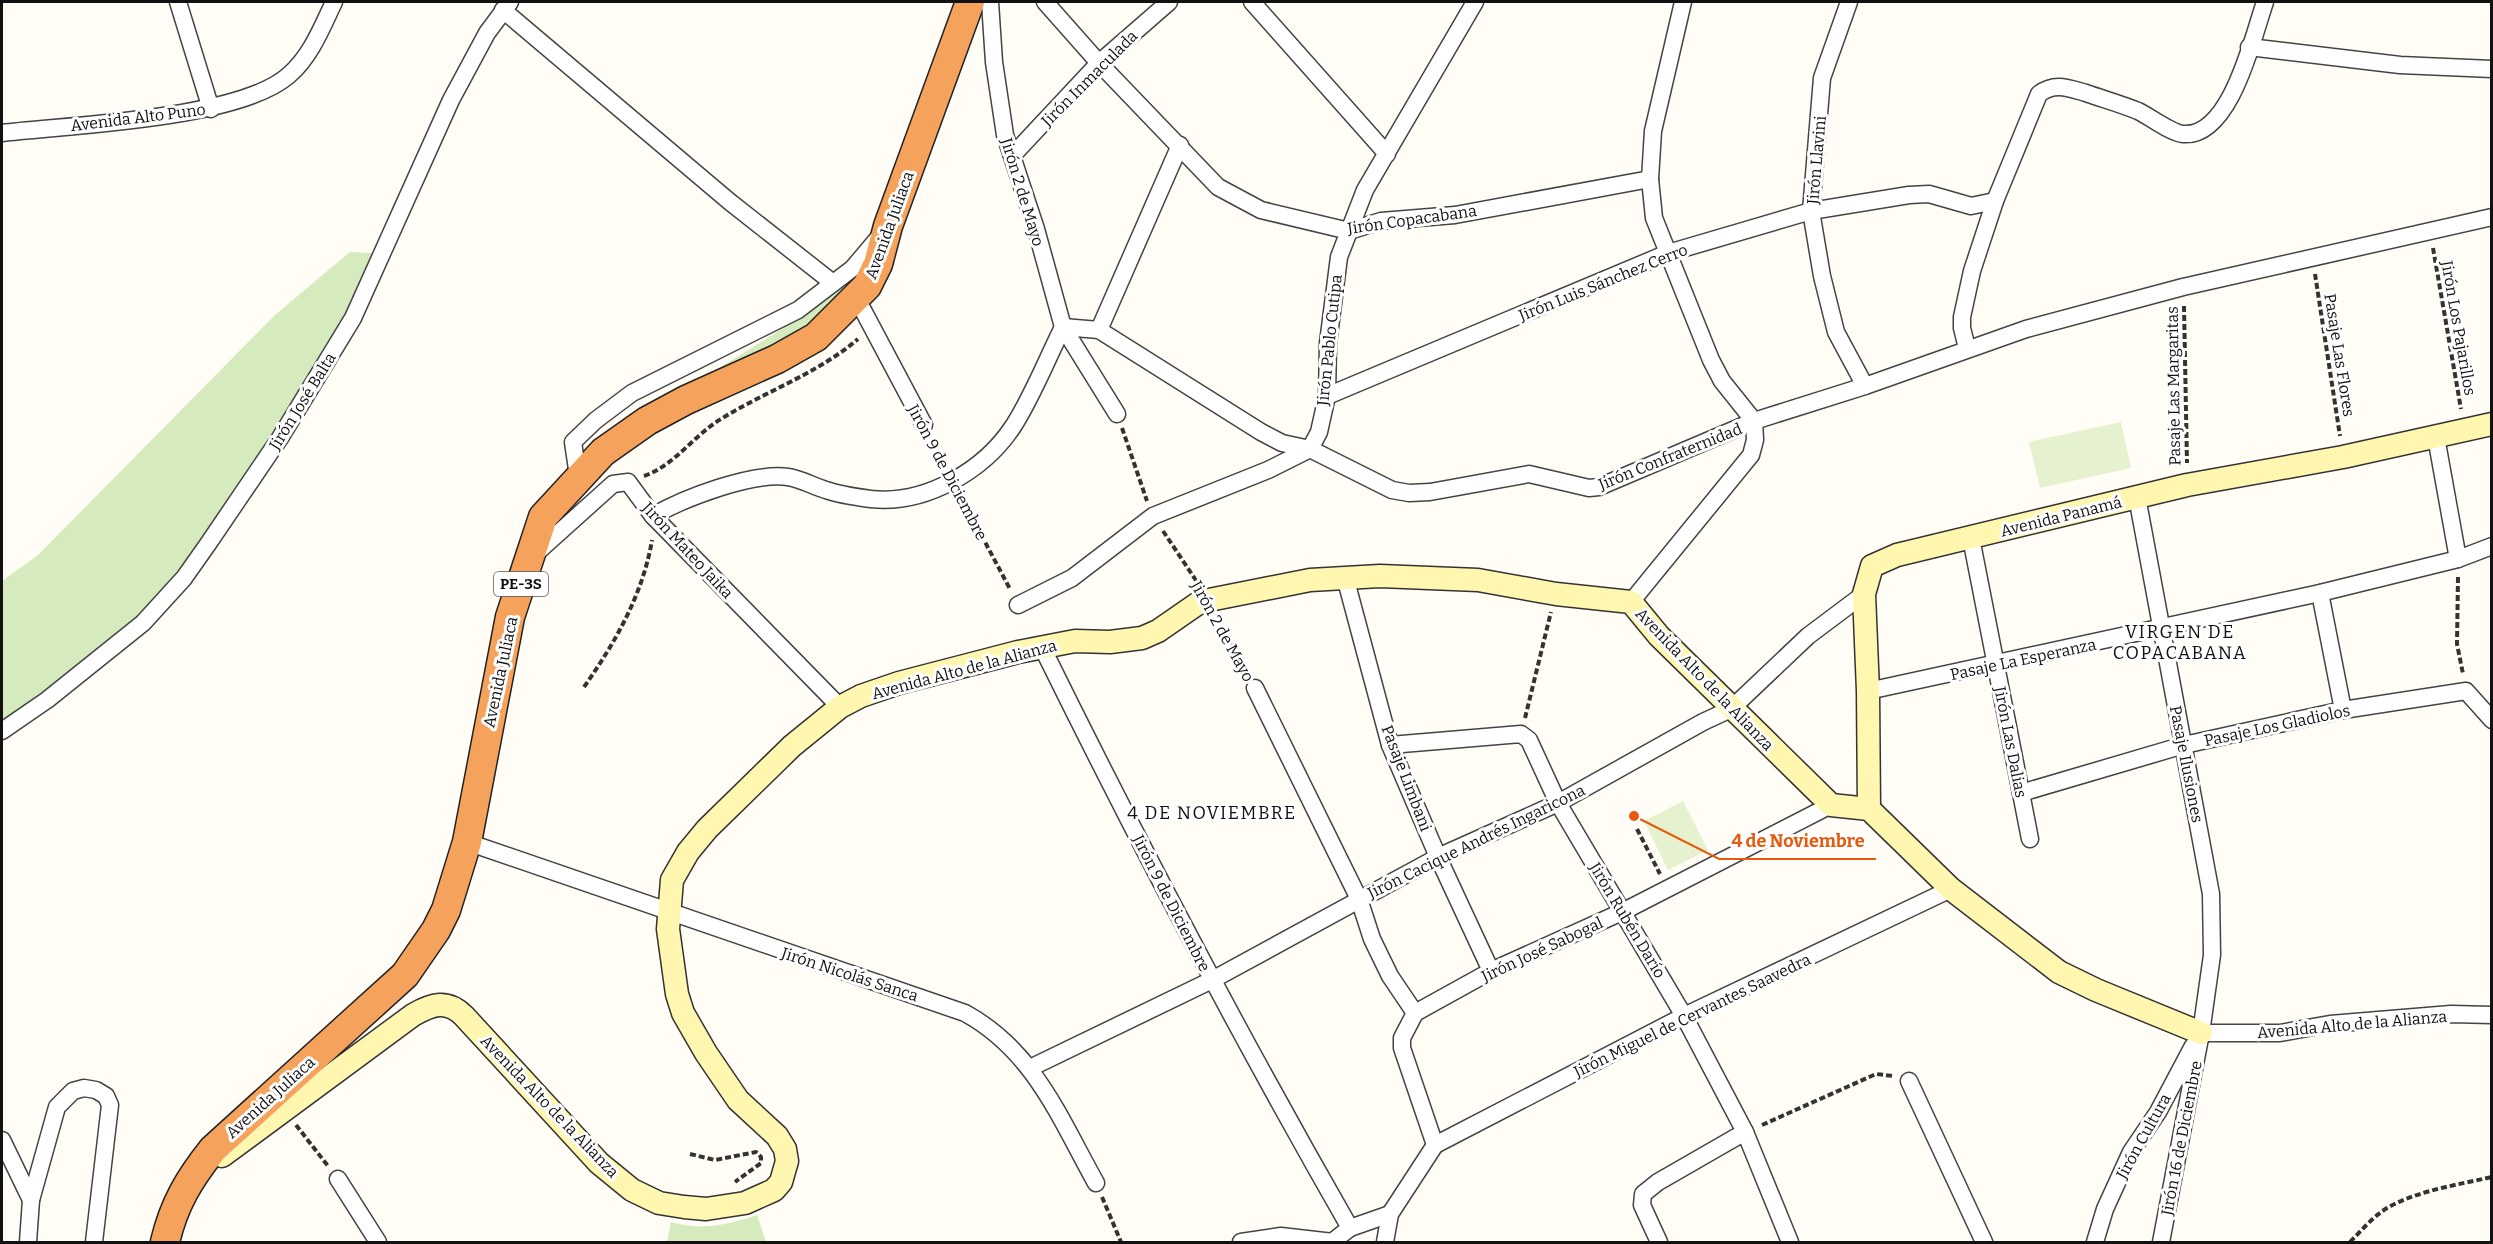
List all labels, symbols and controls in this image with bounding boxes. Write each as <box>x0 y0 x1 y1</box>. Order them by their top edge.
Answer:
street label: Jirón Inmaculada <box>1037 26 1142 131</box>
street label: Avenida Alto Puno <box>69 100 207 135</box>
street label: Jirón Llavini <box>1803 115 1830 206</box>
street label: Jirón 2 de Mayo <box>997 135 1048 249</box>
street label: Avenida Juliaca <box>861 169 918 282</box>
street label: Jirón Copacabana <box>1345 201 1478 238</box>
street label: Jirón Luis Sánchez Cerro <box>1515 240 1690 325</box>
street label: Jirón Los Pajarillos <box>2437 258 2480 397</box>
street label: Jirón Pablo Cutipa <box>1313 273 1346 408</box>
street label: Pasaje Las Flores <box>2320 292 2359 418</box>
street label: Pasaje Las Margaritas <box>2163 306 2184 466</box>
street label: Jirón José Balta <box>264 349 340 454</box>
street label: Jirón 9 de Diciembre <box>903 400 991 543</box>
street label: Jirón Confraternidad <box>1595 419 1745 494</box>
street label: Avenida Panamá <box>1998 492 2124 541</box>
street label: Jirón Mateo Jaika <box>638 498 737 603</box>
road number: PE-3S <box>494 572 548 596</box>
street label: Jirón 2 de Mayo <box>1187 577 1258 685</box>
street label: Avenida Alto de la Alianza <box>1632 604 1778 755</box>
street label: Avenida Juliaca <box>479 615 522 729</box>
district label: VIRGEN DE COPACABANA <box>2113 621 2247 664</box>
street label: Pasaje La Esperanza <box>1948 635 2098 684</box>
street label: Avenida Alto de la Alianza <box>870 636 1059 703</box>
street label: Jirón Las Dalias <box>1990 684 2031 799</box>
street label: Pasaje Los Gladiolos <box>2202 701 2352 750</box>
street label: Pasaje Ilusiones <box>2166 704 2207 824</box>
street label: Pasaje Limbani <box>1378 722 1436 834</box>
street label: Jirón Cacique Andrés Ingaricona <box>1363 780 1588 903</box>
district label: 4 DE NOVIEMBRE <box>1127 802 1297 824</box>
callout: 4 de Noviembre <box>1719 823 1876 859</box>
text: 4 de Noviembre <box>1731 830 1865 852</box>
street label: Jirón 9 de Diciembre <box>1128 831 1214 975</box>
street label: Jirón Rubén Darío <box>1585 858 1670 982</box>
street label: Jirón José Sabogal <box>1478 913 1606 986</box>
street label: Jirón Nicolás Sanca <box>778 943 921 1006</box>
street label: Jirón Miguel de Cervantes Saavedra <box>1570 950 1814 1082</box>
street label: Avenida Alto de la Alianza <box>2256 1007 2448 1042</box>
street label: Avenida Alto de la Alianza <box>477 1031 623 1182</box>
street label: Avenida Juliaca <box>222 1052 319 1142</box>
street label: Jirón 16 de Diciembre <box>2157 1059 2206 1218</box>
street label: Jirón Cultura <box>2112 1090 2175 1183</box>

